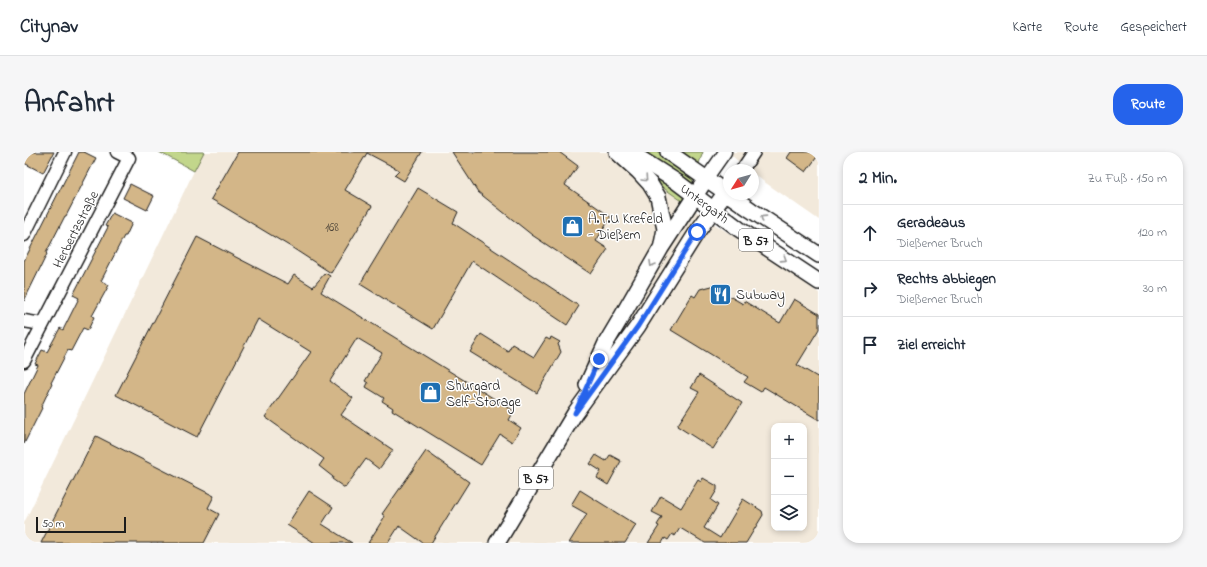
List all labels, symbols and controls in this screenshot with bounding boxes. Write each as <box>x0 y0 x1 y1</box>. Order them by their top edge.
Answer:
text: Citynav <box>20 14 78 41</box>
text: Karte <box>1013 17 1042 38</box>
text: Route <box>1064 17 1098 38</box>
text: Gespeichert <box>1120 17 1187 38</box>
text: Anfahrt <box>24 84 115 125</box>
button: Route <box>1113 84 1183 125</box>
north arrow <box>723 164 759 200</box>
text: 2 Min. <box>859 166 897 191</box>
text: Zu Fuß · 150 m <box>1087 169 1167 188</box>
one-way arrow <box>640 174 648 182</box>
street label: Untergath <box>675 179 733 230</box>
street label: Herbertzstraße <box>48 187 105 272</box>
place label: A.T.U Krefeld - Dießem <box>588 209 663 246</box>
text: Geradeaus <box>897 212 965 234</box>
shop icon: A.T.U Krefeld - Dießem <box>559 213 585 239</box>
one-way arrow <box>760 215 767 223</box>
house number: 168 <box>325 219 339 237</box>
icon: ahead <box>859 222 881 244</box>
route start <box>688 223 706 241</box>
text: 120 m <box>1137 223 1167 242</box>
road number: B 57 <box>739 229 773 251</box>
text: Dießemer Bruch <box>897 234 983 253</box>
one-way arrow <box>780 254 787 262</box>
one-way arrow <box>649 260 656 267</box>
text: Rechts abbiegen <box>897 268 996 290</box>
icon: right <box>859 278 881 300</box>
text: 30 m <box>1143 279 1167 298</box>
restaurant icon: Subway <box>708 281 734 307</box>
place label: Subway <box>736 285 785 307</box>
text: Dießemer Bruch <box>897 290 983 309</box>
icon: arrive <box>859 334 881 356</box>
text: Ziel erreicht <box>897 334 965 356</box>
route end <box>590 350 608 368</box>
place label: Shurgard Self-Storage <box>446 376 522 414</box>
shop icon: Shurgard Self-Storage <box>417 380 443 406</box>
map controls <box>771 423 807 531</box>
button: + <box>771 423 807 459</box>
button: − <box>771 459 807 495</box>
road number: B 57 <box>519 467 553 489</box>
button: layers <box>771 495 807 531</box>
scale bar <box>36 515 126 534</box>
text: 50 m <box>42 516 64 532</box>

